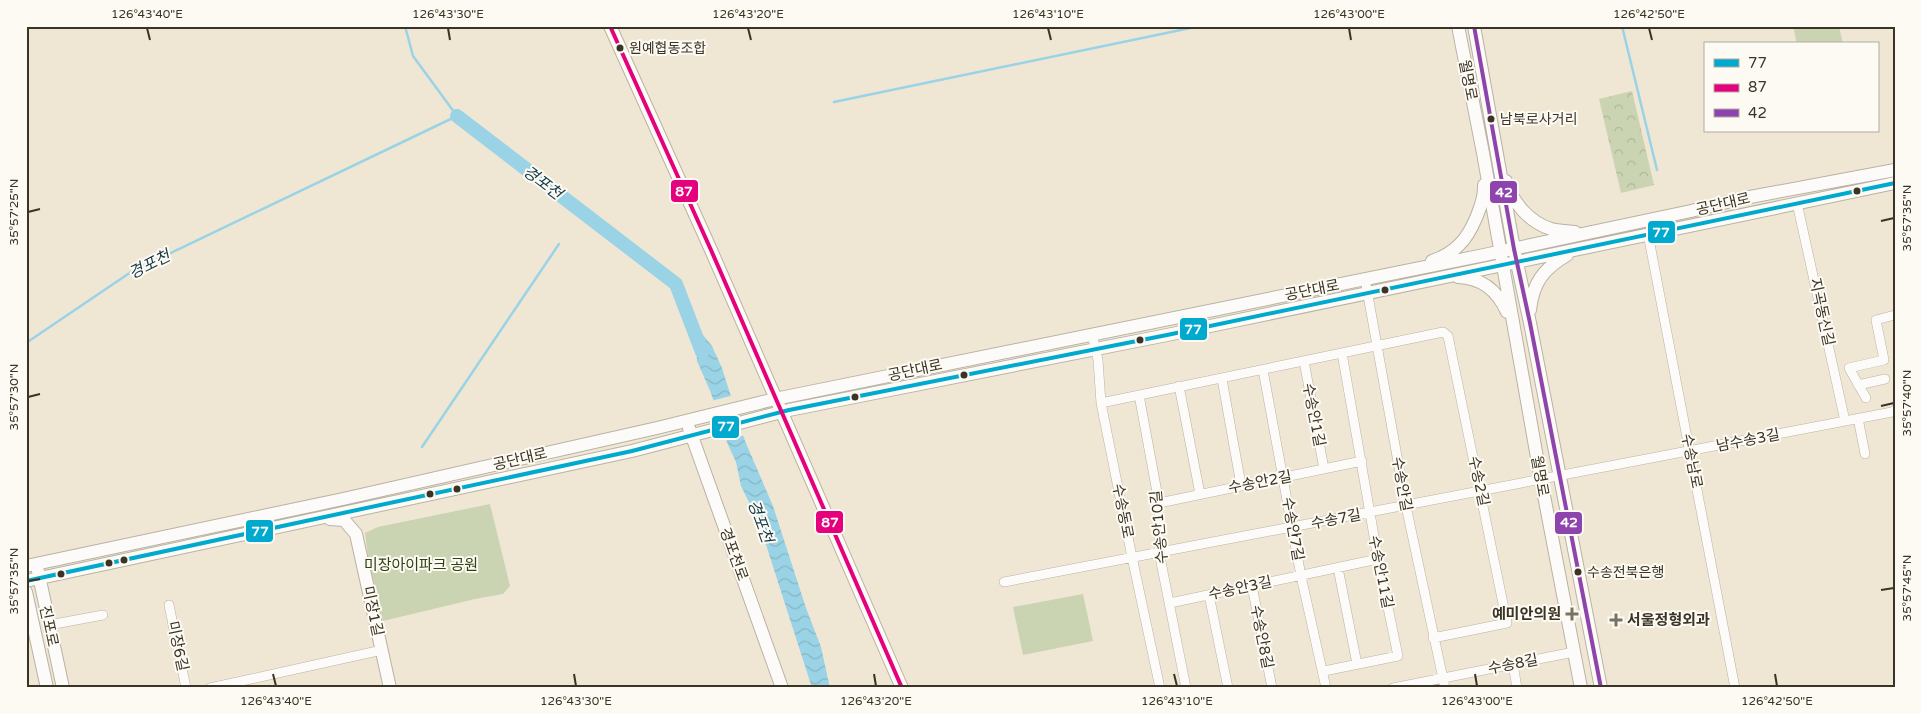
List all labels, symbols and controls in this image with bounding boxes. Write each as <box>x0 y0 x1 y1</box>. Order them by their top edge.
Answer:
text: 126°43'40"E <box>111 7 183 21</box>
text: 126°43'30"E <box>412 7 484 21</box>
text: 126°43'20"E <box>712 7 784 21</box>
text: 126°43'10"E <box>1012 7 1084 21</box>
text: 126°43'00"E <box>1313 7 1385 21</box>
text: 126°42'50"E <box>1613 7 1685 21</box>
place label: 원예협동조합 <box>629 40 706 57</box>
legend <box>1704 42 1878 132</box>
marker: 원예협동조합 <box>615 43 625 53</box>
text: 77 <box>1748 54 1767 72</box>
street label: 월명로 <box>1455 58 1481 102</box>
text: 87 <box>1748 78 1767 96</box>
text: 42 <box>1748 104 1767 122</box>
place label: 남북로사거리 <box>1500 111 1577 128</box>
marker: 남북로사거리 <box>1486 114 1496 124</box>
water label: 경포천 <box>519 162 568 205</box>
text: 35°57'25"N <box>7 179 21 245</box>
line badge: 87 <box>670 179 699 203</box>
line badge: 42 <box>1489 180 1518 204</box>
text: 87 <box>675 183 693 200</box>
text: 42 <box>1495 184 1513 201</box>
text: 35°57'35"N <box>1900 185 1914 251</box>
unlabelled marker <box>1852 186 1862 196</box>
street label: 공단대로 <box>1694 189 1752 219</box>
line badge: 77 <box>1647 220 1676 244</box>
text: 77 <box>1652 224 1670 241</box>
water label: 경포천 <box>125 245 176 284</box>
street label: 공단대로 <box>1283 276 1341 304</box>
street label: 지곡동신길 <box>1806 276 1838 348</box>
unlabelled marker <box>1380 285 1390 295</box>
line badge: 77 <box>1179 317 1208 341</box>
text: 77 <box>1184 321 1202 338</box>
unlabelled marker <box>1135 335 1145 345</box>
street label: 공단대로 <box>886 355 944 385</box>
text: 35°57'30"N <box>7 364 21 430</box>
unlabelled marker <box>959 370 969 380</box>
text: 35°57'40"N <box>1900 370 1914 436</box>
street label: 수송안1길 <box>1299 382 1329 448</box>
unlabelled marker <box>850 392 860 402</box>
line badge: 77 <box>711 415 740 439</box>
text: 77 <box>717 418 735 435</box>
street label: 남수송3길 <box>1715 425 1781 455</box>
street label: 수송남로 <box>1678 432 1706 490</box>
street label: 공단대로 <box>491 444 549 474</box>
street label: 수송2길 <box>1465 454 1493 508</box>
street label: 월명로 <box>1528 454 1552 498</box>
street label: 수송안길 <box>1388 455 1416 513</box>
street label: 수송안2길 <box>1227 467 1293 497</box>
street label: 수송동로 <box>1109 482 1137 540</box>
unlabelled marker <box>452 484 462 494</box>
unlabelled marker <box>425 489 435 499</box>
street label: 수송안10길 <box>1147 489 1171 565</box>
street label: 수송안7길 <box>1279 496 1307 562</box>
water label: 경포천 <box>743 497 778 548</box>
street label: 수송7길 <box>1309 505 1363 533</box>
line badge: 87 <box>815 510 844 534</box>
line badge: 42 <box>1554 511 1583 535</box>
text: 87 <box>821 514 839 531</box>
text: 42 <box>1560 514 1578 531</box>
line badge: 77 <box>245 519 274 543</box>
text: 77 <box>251 523 269 540</box>
street label: 경포천로 <box>716 525 752 583</box>
street label: 수송안11길 <box>1365 534 1397 610</box>
text: 35°57'35"N <box>7 548 21 614</box>
unlabelled marker <box>119 555 129 565</box>
text: 35°57'45"N <box>1900 555 1914 621</box>
park label: 미장아이파크 공원 <box>364 556 478 574</box>
unlabelled marker <box>104 558 114 568</box>
place label: 수송전북은행 <box>1587 564 1664 581</box>
marker: 수송전북은행 <box>1573 567 1583 577</box>
unlabelled marker <box>56 569 66 579</box>
street label: 수송안3길 <box>1207 572 1273 604</box>
street label: 미장1길 <box>359 584 387 638</box>
street label: 진포로 <box>36 604 62 648</box>
street label: 수송안8길 <box>1247 604 1277 670</box>
place label: 예미안의원 <box>1492 605 1561 623</box>
marker: 예미안의원 <box>1565 607 1579 621</box>
place label: 서울정형외과 <box>1627 611 1710 629</box>
marker: 서울정형외과 <box>1609 613 1623 627</box>
street label: 미장6길 <box>164 619 192 673</box>
street label: 수송8길 <box>1486 650 1540 678</box>
text: 126°43'40"E <box>240 694 312 708</box>
text: 126°43'30"E <box>540 694 612 708</box>
text: 126°43'20"E <box>840 694 912 708</box>
text: 126°43'10"E <box>1141 694 1213 708</box>
text: 126°43'00"E <box>1441 694 1513 708</box>
text: 126°42'50"E <box>1741 694 1813 708</box>

